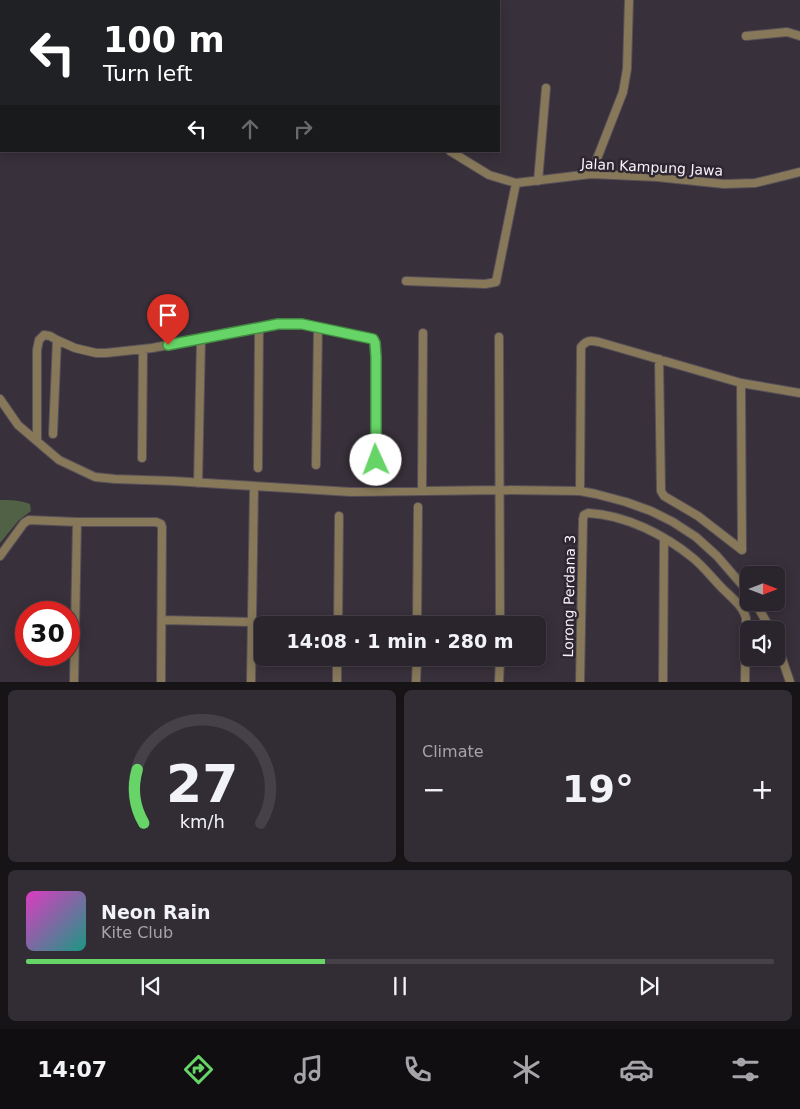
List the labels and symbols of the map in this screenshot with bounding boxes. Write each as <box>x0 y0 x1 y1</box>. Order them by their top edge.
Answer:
street label: Jalan Kampung Jawa <box>580 155 724 179</box>
pin <box>147 294 189 345</box>
position arrow <box>349 433 401 485</box>
street label: Lorong Perdana 3 <box>560 535 578 657</box>
north arrow <box>740 566 785 611</box>
speed limit sign: 30 <box>15 601 80 666</box>

